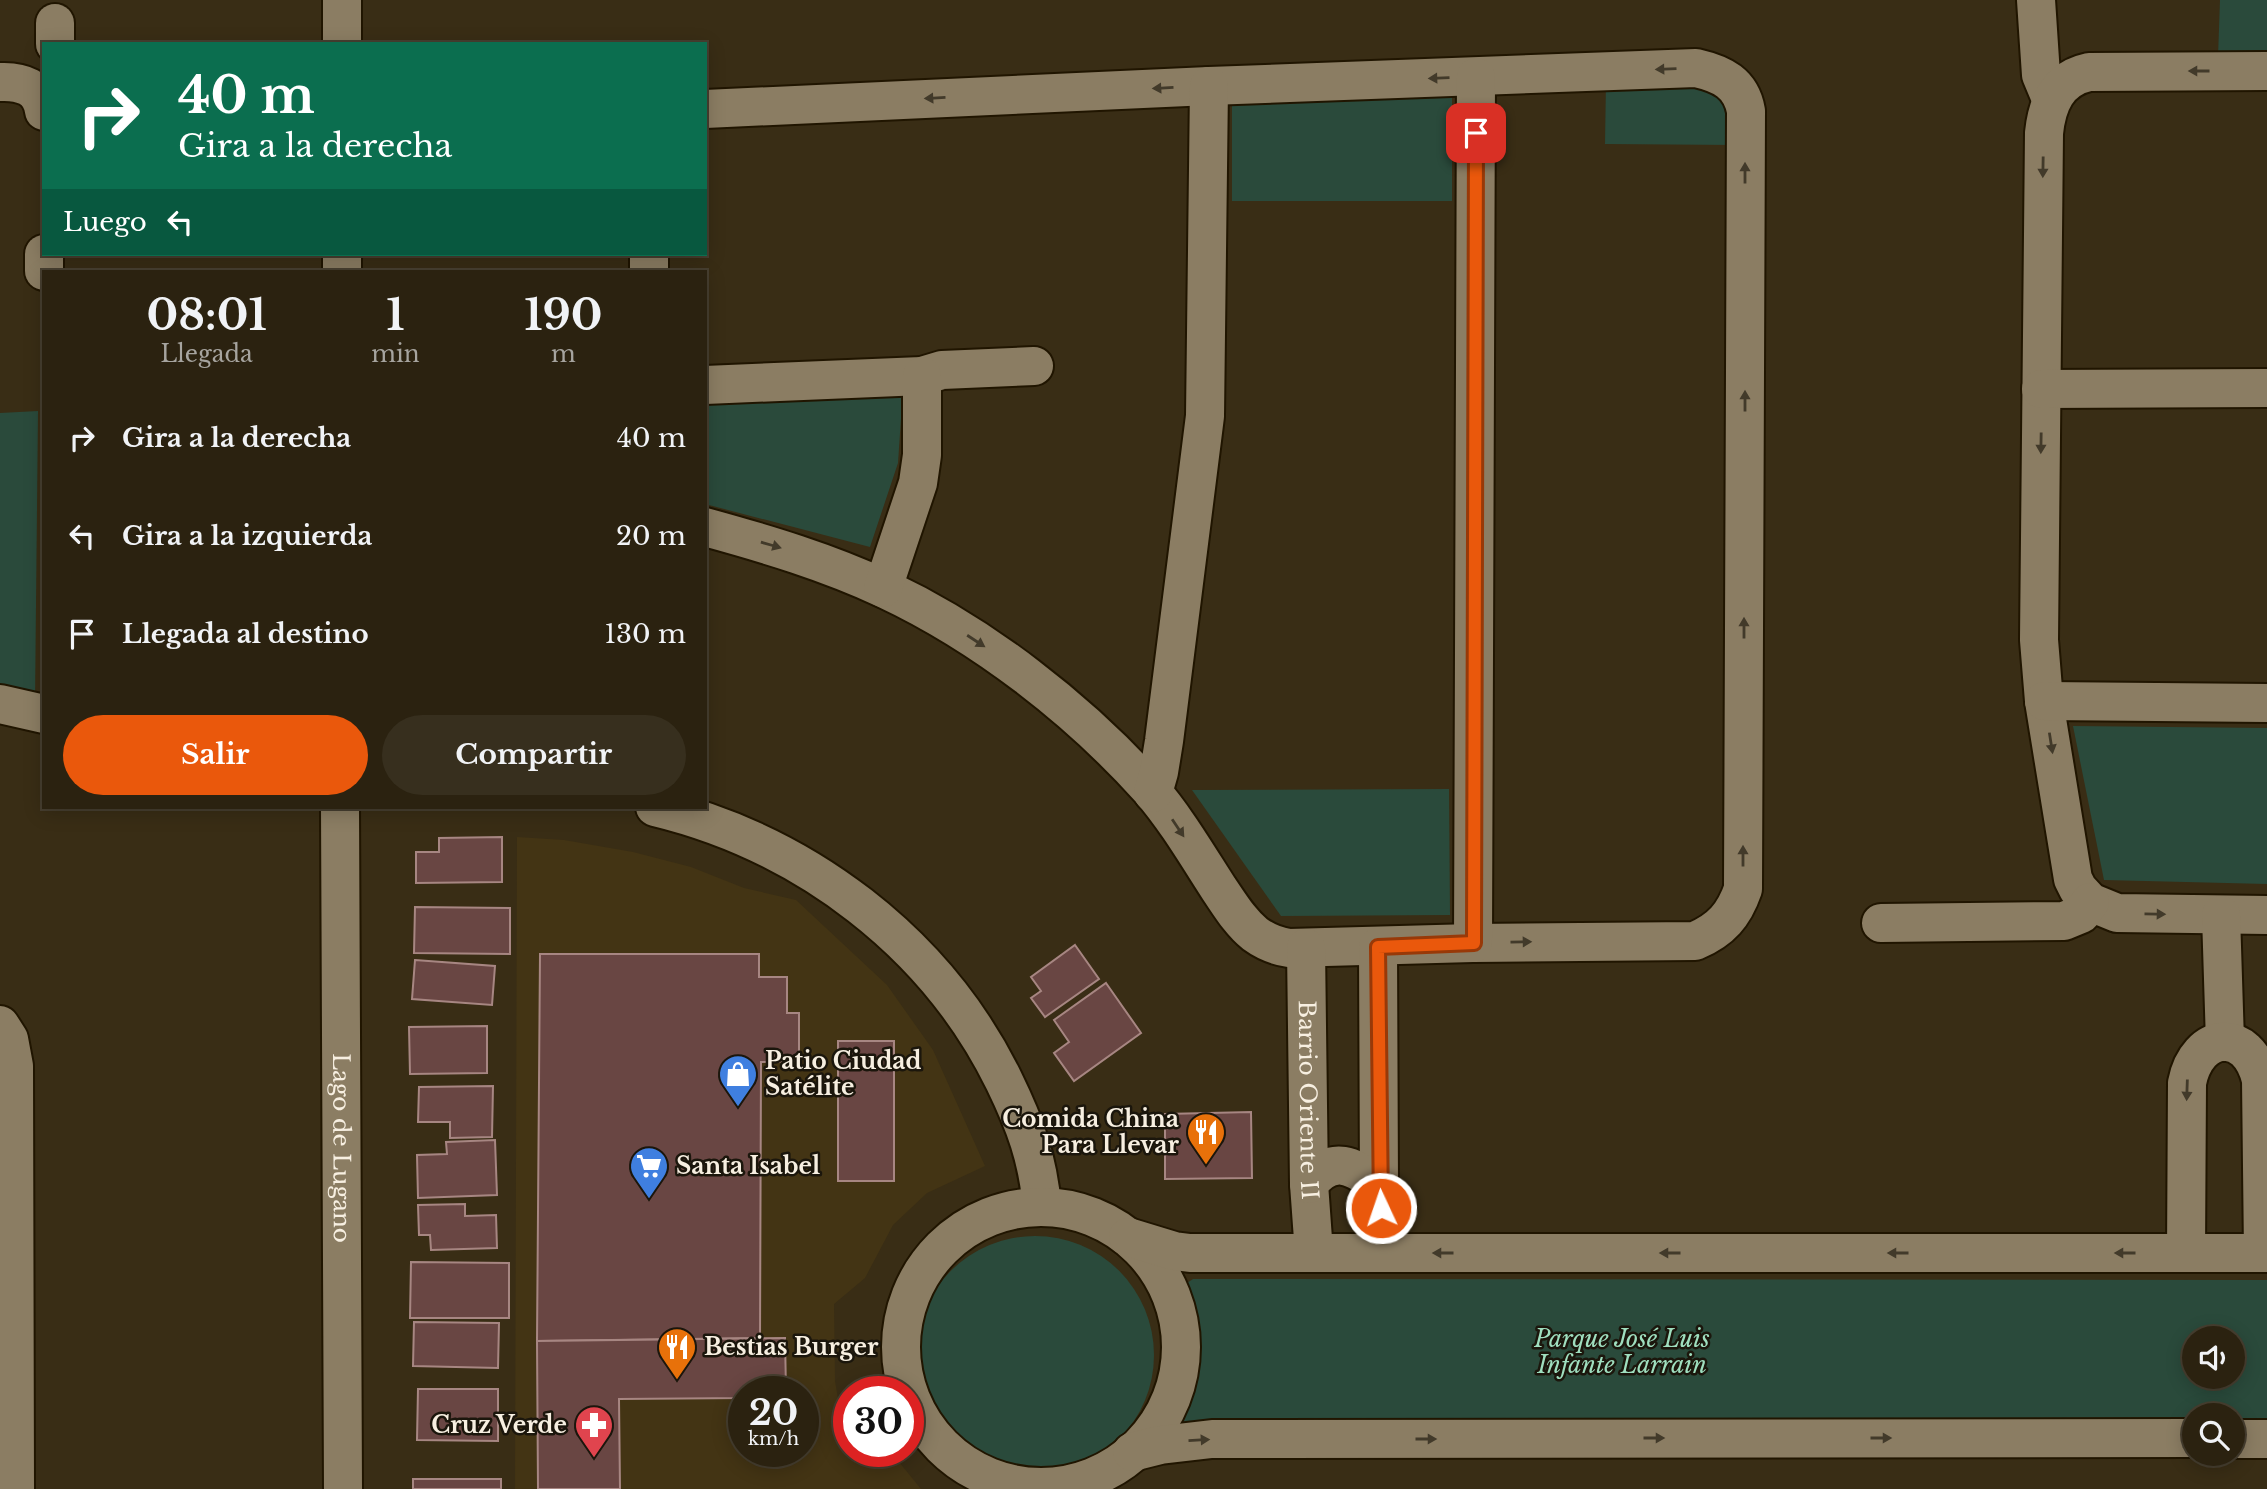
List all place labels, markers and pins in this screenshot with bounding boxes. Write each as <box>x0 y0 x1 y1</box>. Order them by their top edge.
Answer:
pin <box>1446 103 1506 163</box>
place label: Patio Ciudad Satélite <box>765 1047 922 1101</box>
shop icon: Patio Ciudad Satélite <box>717 1053 759 1108</box>
place label: Comida China Para Llevar <box>1002 1105 1180 1159</box>
restaurant icon: Comida China Para Llevar <box>1185 1111 1227 1166</box>
supermarket icon: Santa Isabel <box>628 1145 670 1200</box>
place label: Santa Isabel <box>676 1152 820 1180</box>
restaurant icon: Bestias Burger <box>656 1326 698 1381</box>
place label: Bestias Burger <box>704 1333 879 1361</box>
pharmacy icon: Cruz Verde <box>573 1404 615 1459</box>
place label: Cruz Verde <box>431 1411 567 1439</box>

